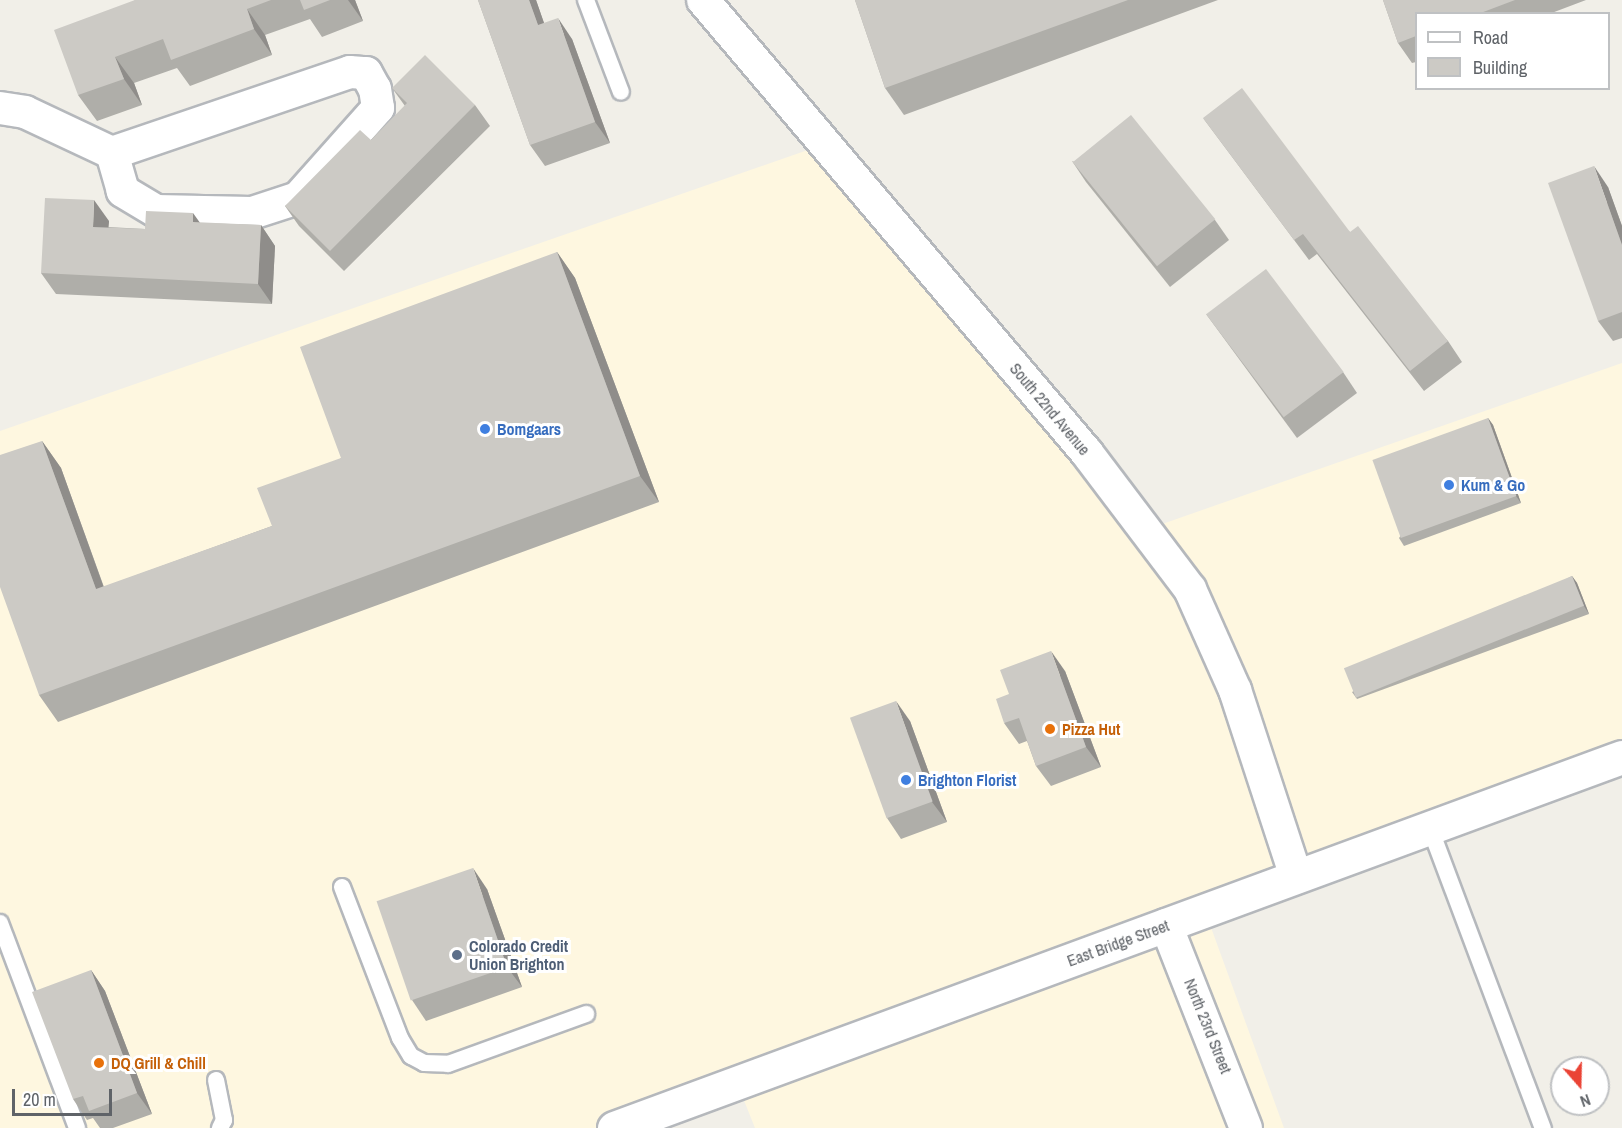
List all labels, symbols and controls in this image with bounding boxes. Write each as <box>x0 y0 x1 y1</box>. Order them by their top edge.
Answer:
legend <box>1415 12 1610 90</box>
text: Road <box>1473 25 1508 50</box>
text: Building <box>1473 55 1527 80</box>
street label: South 22nd Avenue <box>1006 359 1094 459</box>
place label: Bomgaars <box>497 419 561 439</box>
marker: Bomgaars <box>478 422 492 436</box>
place label: Kum & Go <box>1461 475 1525 495</box>
marker: Kum & Go <box>1442 478 1456 492</box>
place label: Pizza Hut <box>1062 719 1120 739</box>
marker: Pizza Hut <box>1043 722 1057 736</box>
place label: Brighton Florist <box>918 770 1016 790</box>
marker: Brighton Florist <box>899 773 913 787</box>
street label: East Bridge Street <box>1064 916 1172 970</box>
place label: Colorado Credit Union Brighton <box>469 936 568 974</box>
marker: Colorado Credit Union Brighton <box>450 948 464 962</box>
street label: North 23rd Street <box>1180 976 1236 1076</box>
place label: DQ Grill & Chill <box>111 1053 206 1073</box>
marker: DQ Grill & Chill <box>92 1056 106 1070</box>
north arrow <box>1550 1056 1610 1116</box>
scale bar <box>15 1077 116 1115</box>
text: 20 m <box>23 1087 56 1112</box>
text: N <box>1577 1089 1594 1113</box>

